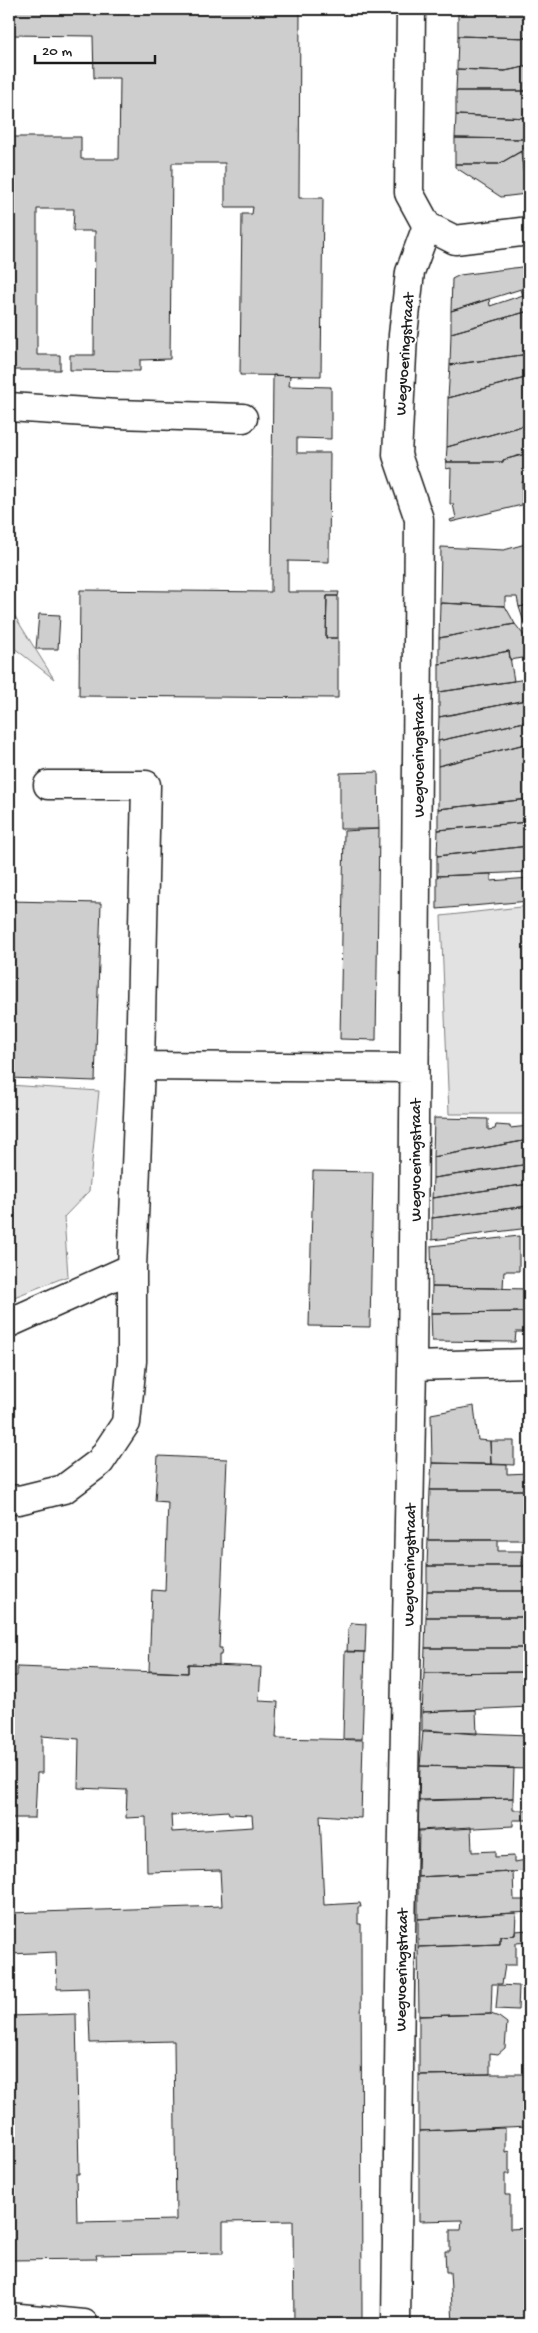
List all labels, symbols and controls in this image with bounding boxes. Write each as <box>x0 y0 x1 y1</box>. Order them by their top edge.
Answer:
scale bar <box>35 32 155 64</box>
text: 20 m <box>42 43 72 61</box>
street label: Wegvoeringstraat <box>393 291 420 416</box>
street label: Wegvoeringstraat <box>411 693 430 817</box>
street label: Wegvoeringstraat <box>408 1097 427 1221</box>
street label: Wegvoeringstraat <box>401 1502 422 1627</box>
street label: Wegvoeringstraat <box>393 1907 414 2032</box>

